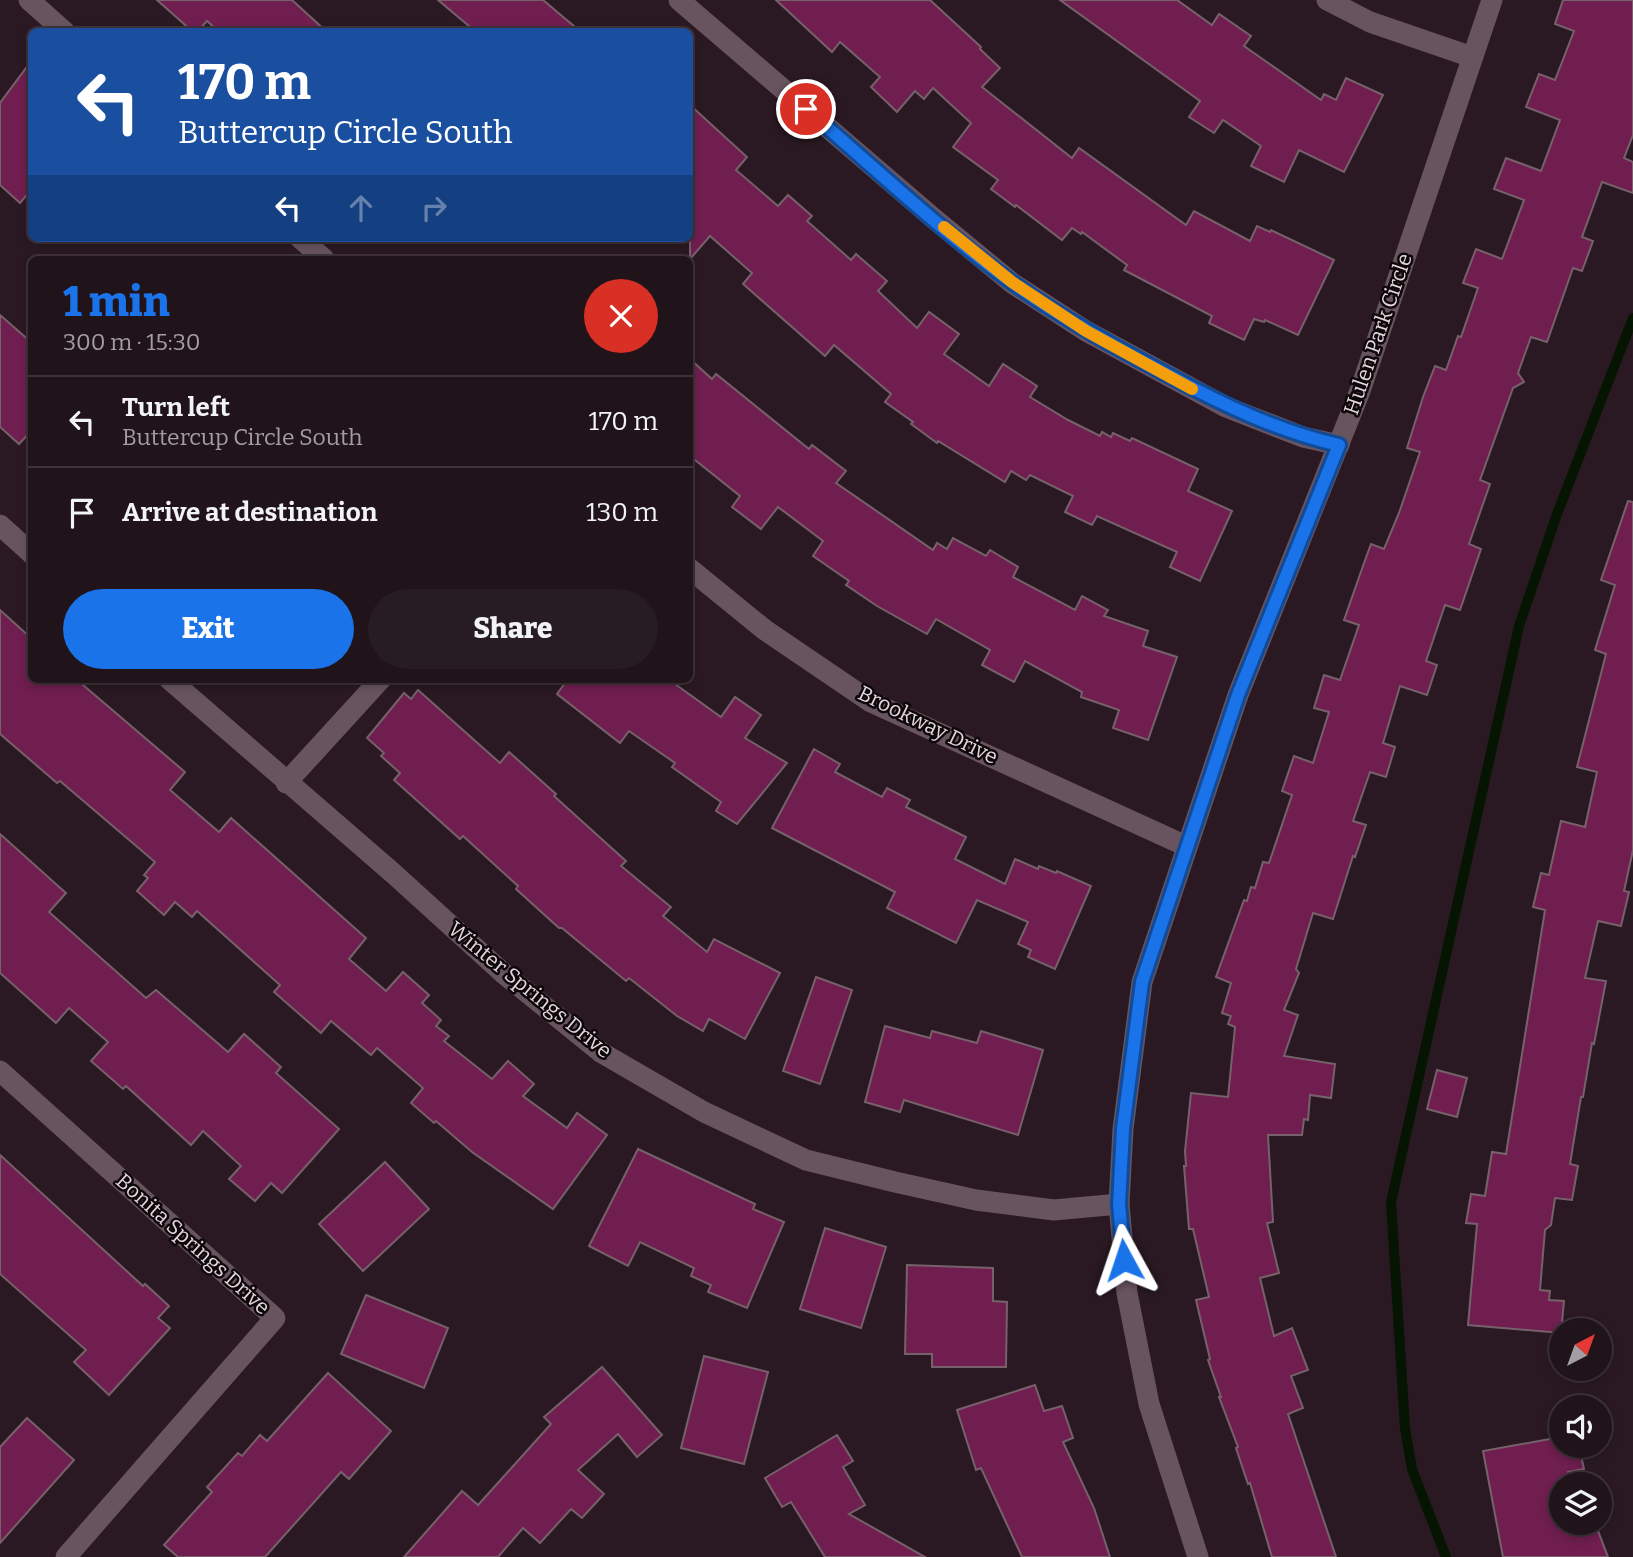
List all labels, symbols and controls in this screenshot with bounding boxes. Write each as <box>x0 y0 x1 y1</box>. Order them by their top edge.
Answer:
text: 170 m <box>178 53 311 112</box>
icon: left <box>63 56 154 147</box>
pin <box>776 79 836 139</box>
icon: arrive <box>787 90 825 128</box>
text: Buttercup Circle South <box>178 113 513 151</box>
icon: left <box>269 189 307 227</box>
icon: ahead <box>342 189 380 227</box>
icon: right <box>415 189 453 227</box>
street label: Hulen Park Circle <box>1338 250 1418 418</box>
text: 1 min <box>63 277 170 327</box>
button: close <box>584 279 658 353</box>
text: 300 m · 15:30 <box>63 328 201 356</box>
text: Turn left <box>122 392 230 423</box>
icon: left <box>63 403 101 441</box>
text: 170 m <box>588 406 658 437</box>
text: Buttercup Circle South <box>122 423 362 451</box>
icon: arrive <box>63 494 101 532</box>
text: Arrive at destination <box>122 497 377 528</box>
text: 130 m <box>586 497 658 528</box>
button: Exit <box>63 589 354 669</box>
button: Share <box>368 589 658 669</box>
street label: Brookway Drive <box>854 680 1002 770</box>
street label: Winter Springs Drive <box>443 916 617 1064</box>
street label: Bonita Springs Drive <box>111 1168 275 1320</box>
position arrow <box>1087 1223 1161 1297</box>
north arrow <box>1549 1318 1612 1381</box>
map controls <box>1549 1318 1612 1535</box>
button: sound <box>1549 1395 1612 1458</box>
button: layers <box>1549 1472 1612 1535</box>

